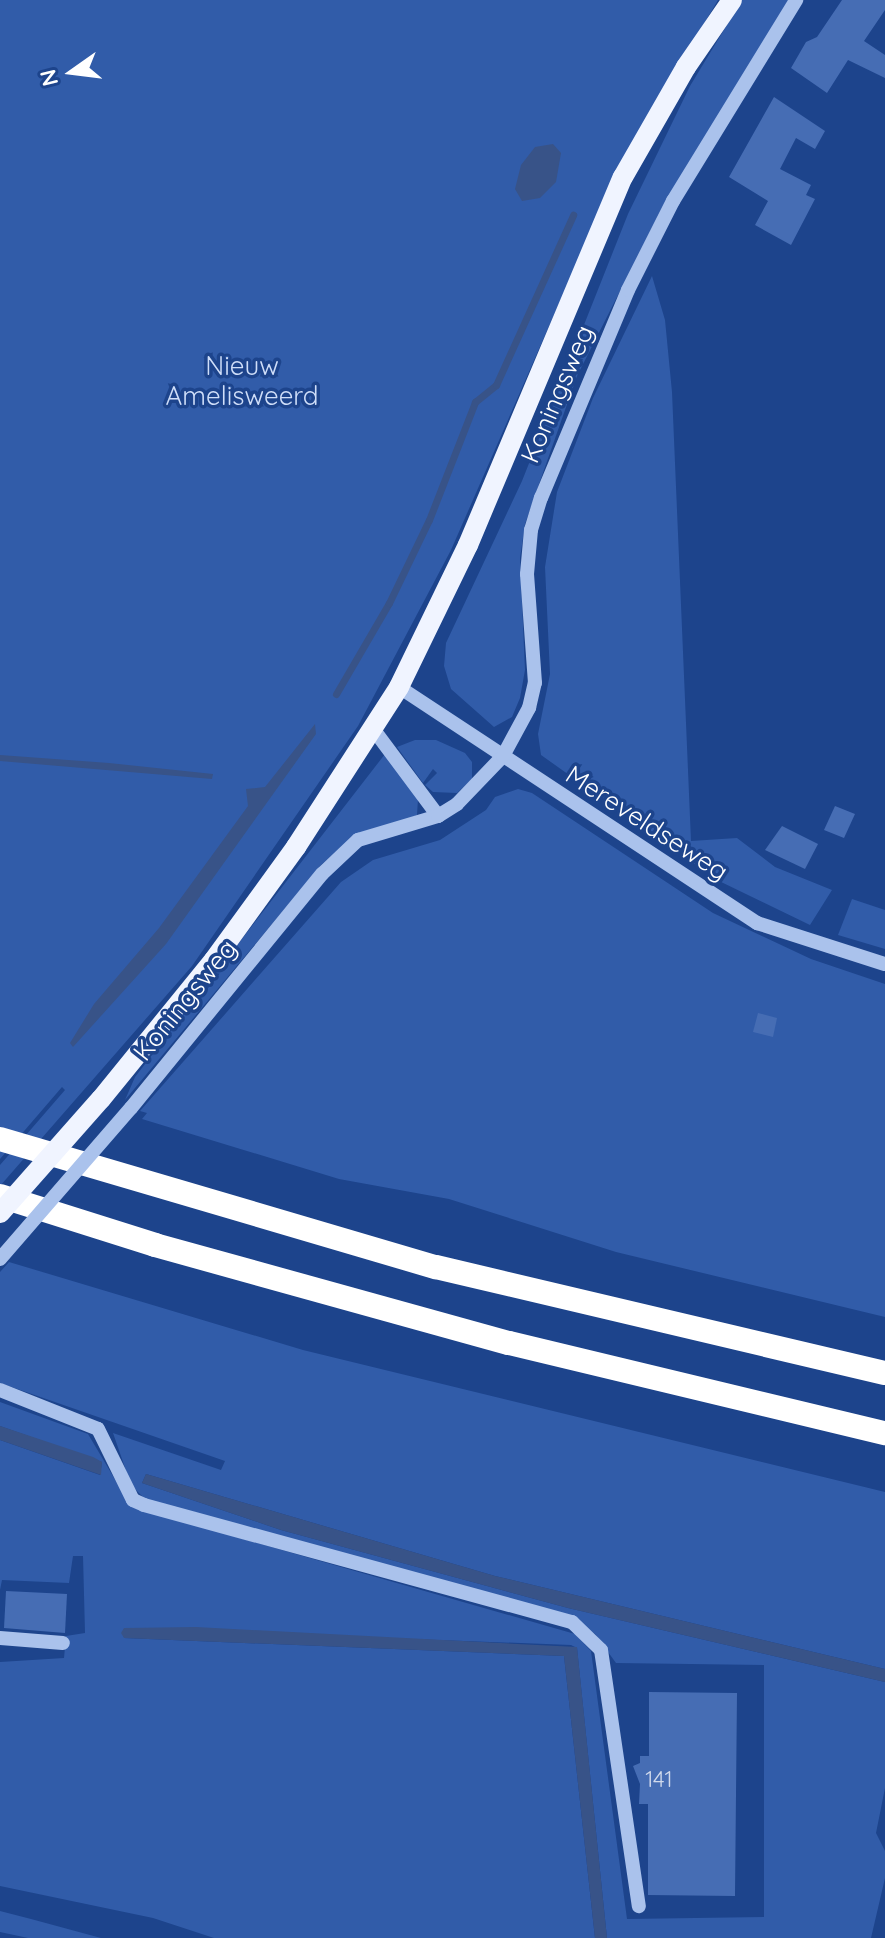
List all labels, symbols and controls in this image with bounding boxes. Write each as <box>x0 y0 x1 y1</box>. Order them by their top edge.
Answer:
north arrow <box>32 32 112 112</box>
text: N <box>33 67 64 89</box>
street label: Koningsweg <box>514 320 600 468</box>
park label: Nieuw Amelisweerd <box>165 350 319 412</box>
street label: Mereveldseweg <box>560 759 734 887</box>
street label: Koningsweg <box>127 933 243 1067</box>
house number: 141 <box>645 1767 673 1793</box>

